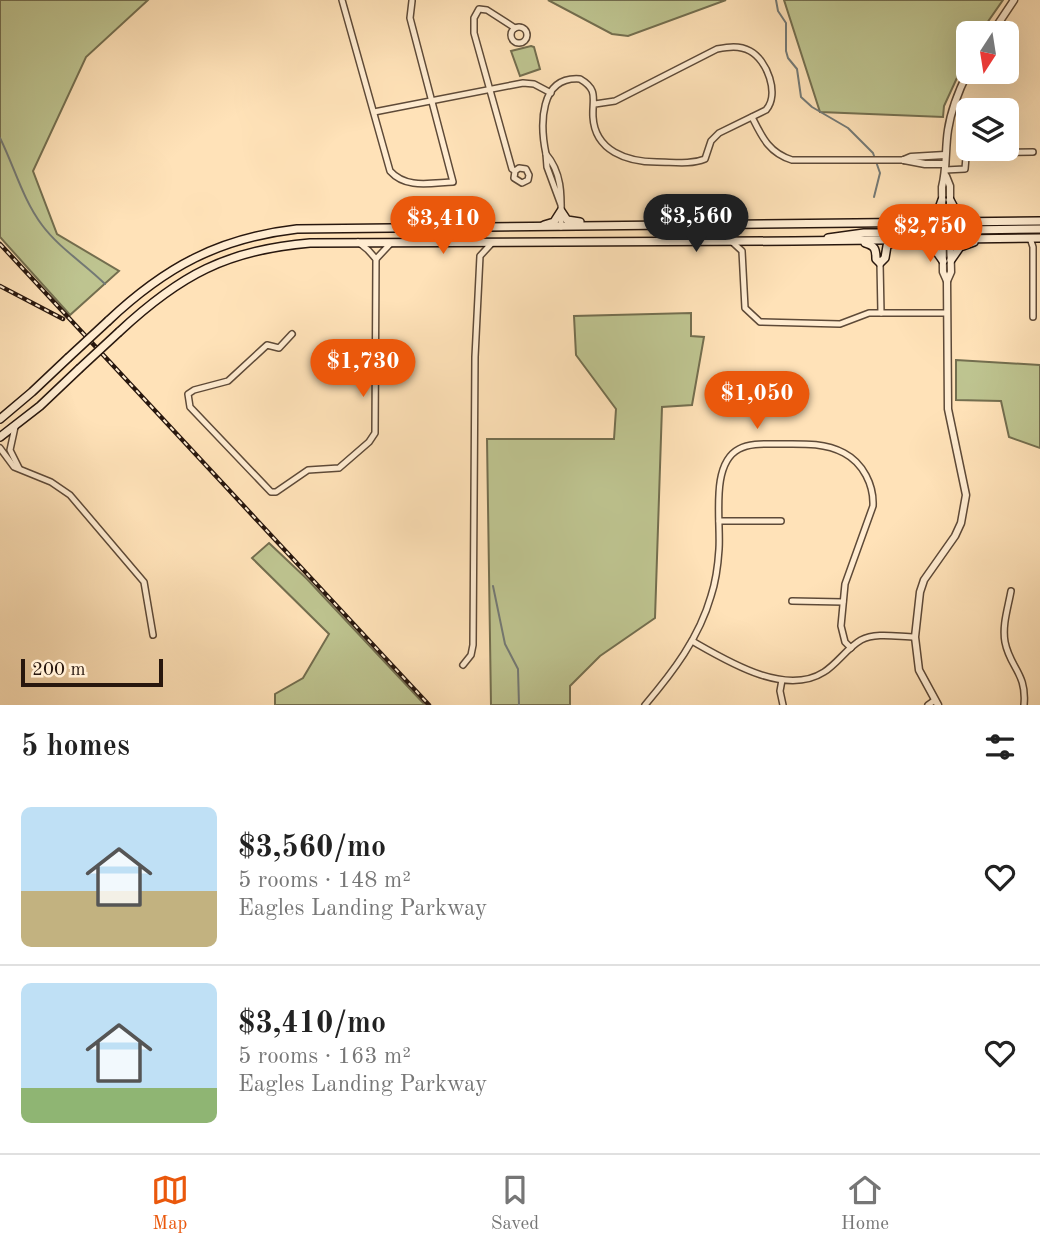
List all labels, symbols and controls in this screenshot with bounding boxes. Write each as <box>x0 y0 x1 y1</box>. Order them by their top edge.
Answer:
north arrow <box>956 21 1018 84</box>
map controls <box>956 21 1019 161</box>
button: layers <box>956 98 1019 161</box>
pin: $3,560 <box>639 194 753 254</box>
pin: $3,410 <box>386 196 500 256</box>
pin: $2,750 <box>873 204 987 264</box>
text: $3,560 <box>659 205 733 228</box>
text: $3,410 <box>406 207 480 230</box>
text: $2,750 <box>893 215 967 238</box>
pin: $1,730 <box>306 340 420 399</box>
text: $1,730 <box>326 350 400 373</box>
pin: $1,050 <box>700 372 814 431</box>
text: $1,050 <box>720 382 794 405</box>
scale bar <box>21 656 163 688</box>
text: 200 m <box>32 661 85 680</box>
icon: filters <box>981 728 1019 766</box>
text: 5 homes <box>21 732 130 762</box>
text: $3,560/mo <box>238 833 386 863</box>
icon: home <box>77 835 161 919</box>
icon: heart <box>981 858 1019 896</box>
text: 5 rooms · 148 m² <box>238 869 411 892</box>
text: Eagles Landing Parkway <box>238 897 487 920</box>
text: $3,410/mo <box>238 1009 386 1039</box>
icon: home <box>77 1011 161 1095</box>
icon: heart <box>981 1034 1019 1072</box>
text: 5 rooms · 163 m² <box>238 1045 411 1068</box>
text: Eagles Landing Parkway <box>238 1073 487 1096</box>
tab: Map <box>151 1171 189 1236</box>
tab: Saved <box>491 1171 539 1236</box>
tab: Home <box>841 1171 889 1236</box>

